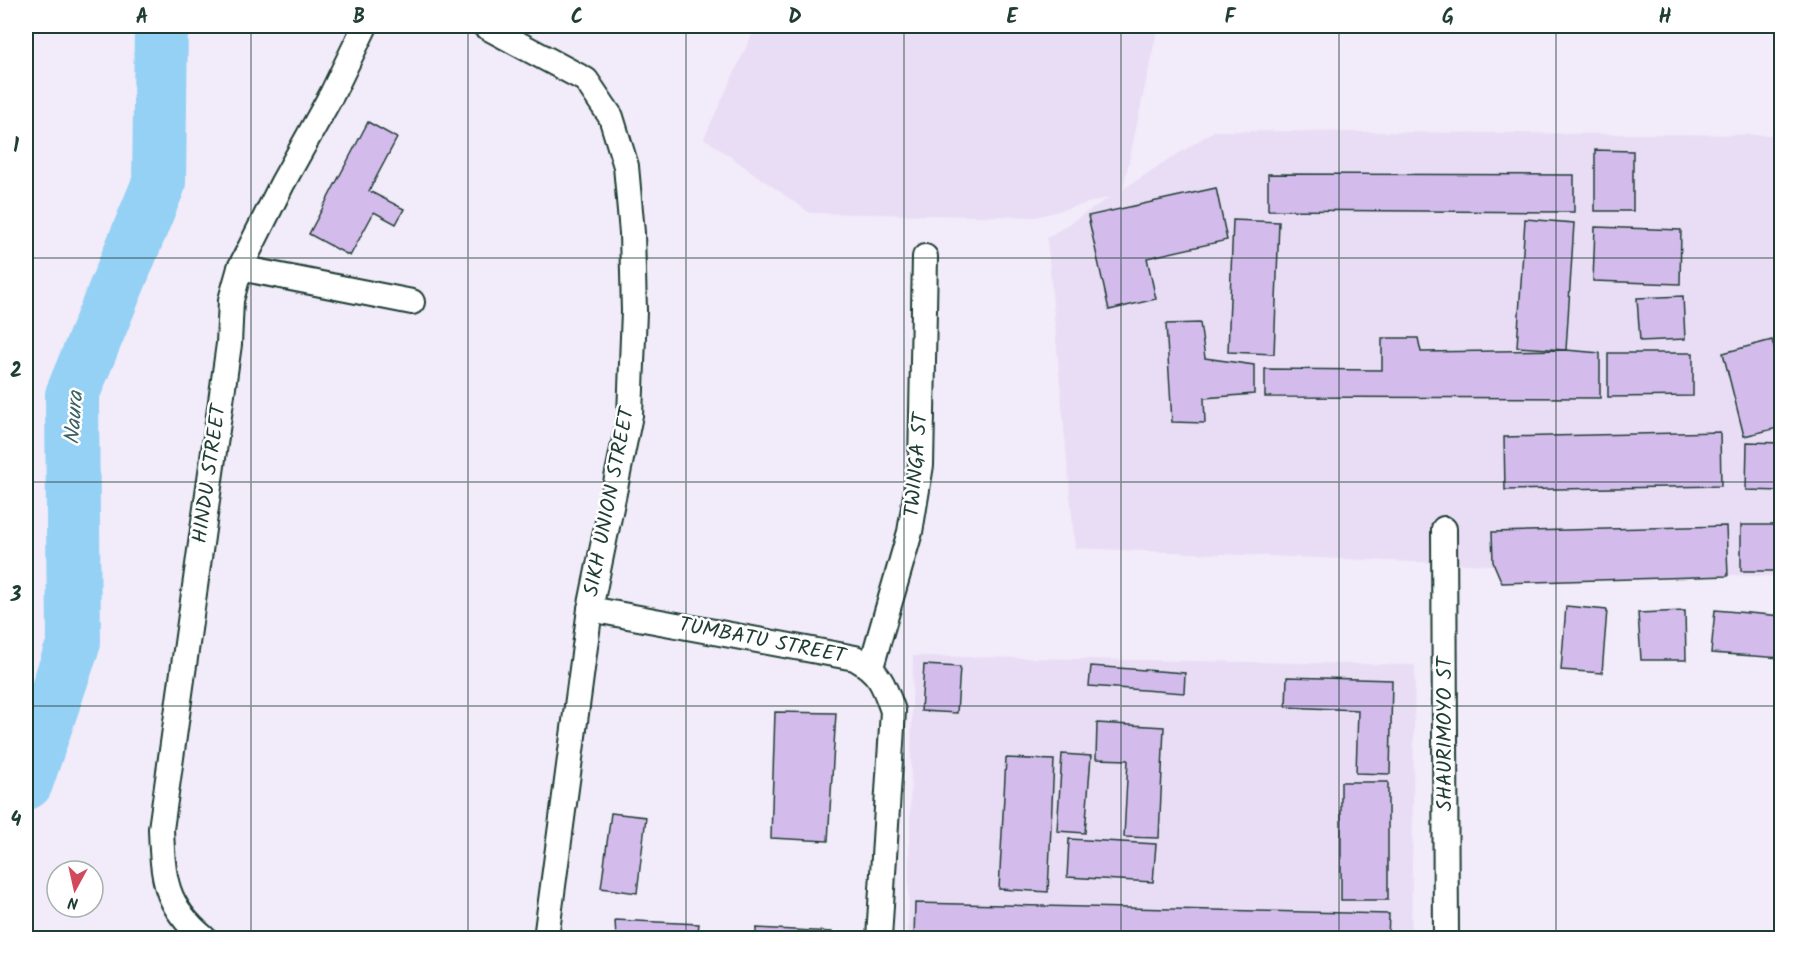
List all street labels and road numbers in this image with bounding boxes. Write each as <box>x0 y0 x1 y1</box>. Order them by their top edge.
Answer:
street label: HINDU STREET <box>184 401 236 546</box>
street label: SIKH UNION STREET <box>576 403 645 599</box>
street label: TWINGA ST <box>896 410 938 519</box>
street label: TUMBATU STREET <box>676 609 850 674</box>
street label: SHAURIMOYO ST <box>1429 655 1462 811</box>

